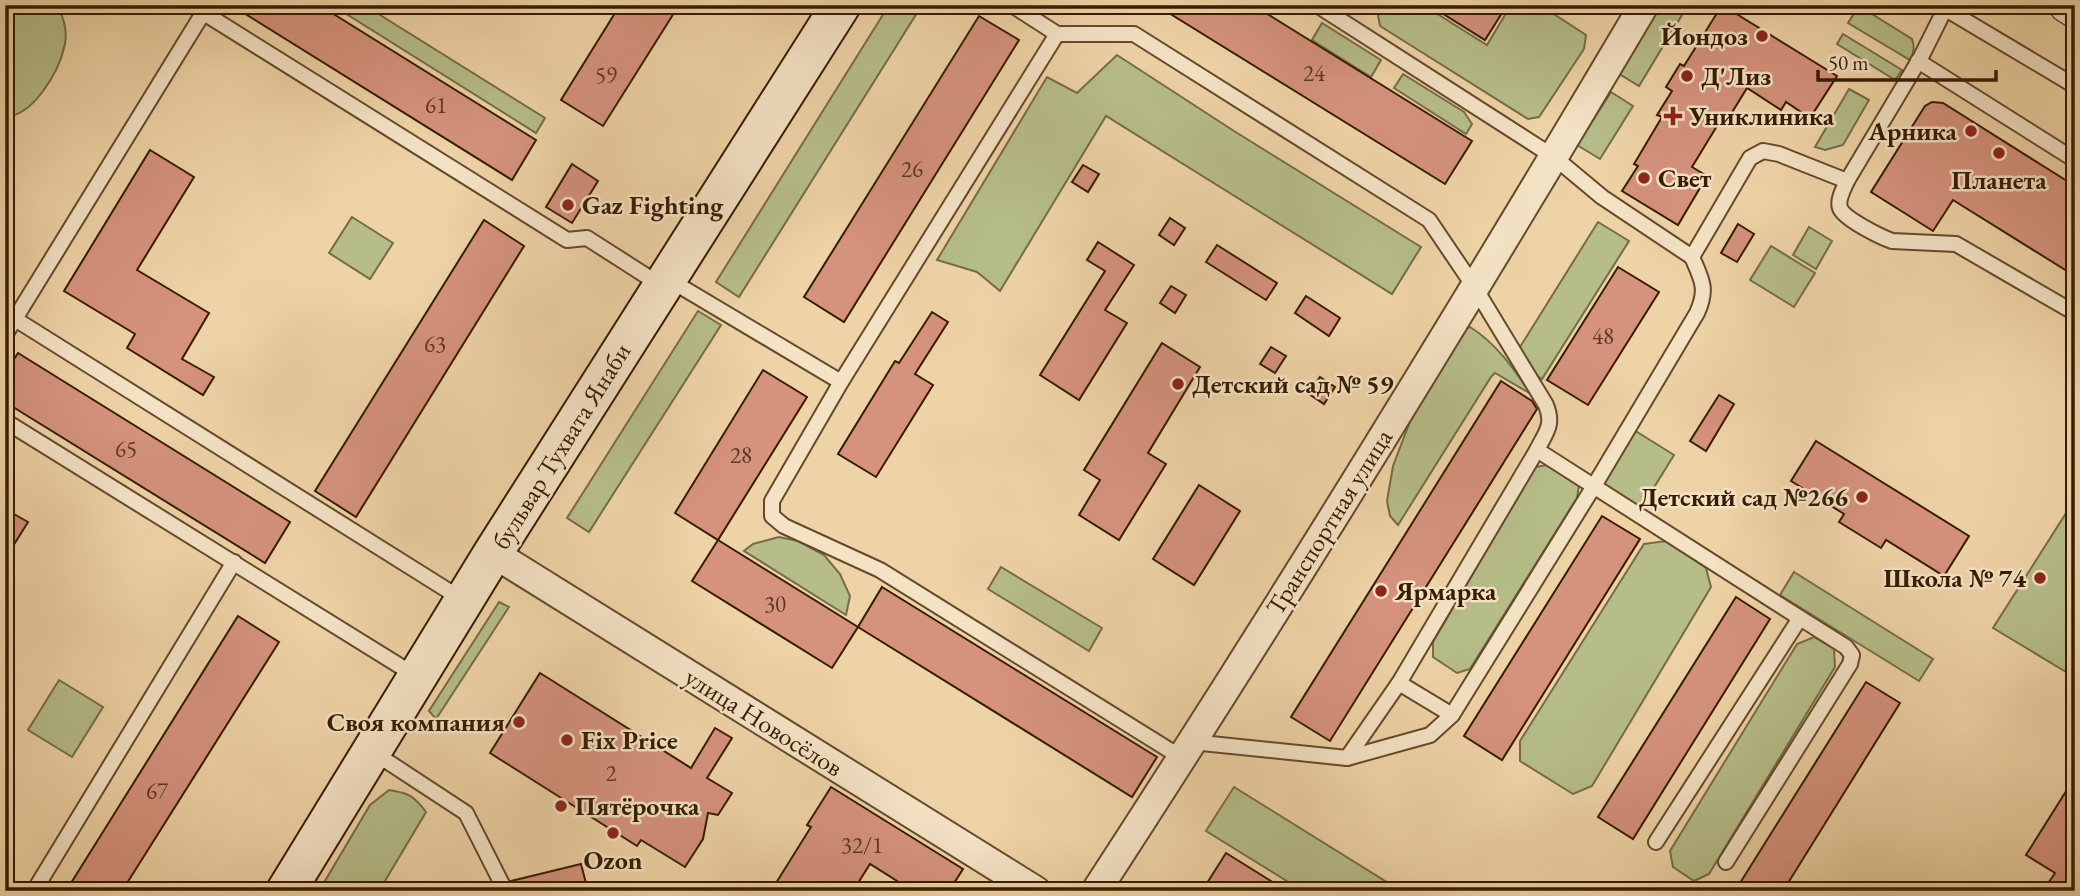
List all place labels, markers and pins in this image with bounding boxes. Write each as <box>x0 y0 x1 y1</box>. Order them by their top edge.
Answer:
place label: Йондоз <box>1661 19 1748 53</box>
marker: Йондоз <box>1754 28 1770 44</box>
place label: Д'Лиз <box>1701 59 1771 93</box>
marker: Д'Лиз <box>1679 68 1695 84</box>
place label: Униклиника <box>1688 99 1835 133</box>
marker: Униклиника <box>1663 106 1683 126</box>
place label: Арника <box>1867 114 1958 148</box>
marker: Арника <box>1963 123 1979 139</box>
marker: Планета <box>1991 145 2007 161</box>
place label: Свет <box>1658 161 1712 195</box>
place label: Планета <box>1951 163 2047 197</box>
marker: Свет <box>1636 170 1652 186</box>
place label: Gaz Fighting <box>582 188 724 222</box>
marker: Gaz Fighting <box>560 197 576 213</box>
place label: Детский сад № 59 <box>1192 367 1394 401</box>
marker: Детский сад № 59 <box>1170 376 1186 392</box>
place label: Детский сад №266 <box>1639 480 1848 514</box>
marker: Детский сад №266 <box>1854 489 1870 505</box>
place label: Школа № 74 <box>1883 561 2026 595</box>
marker: Школа № 74 <box>2032 570 2048 586</box>
place label: Ярмарка <box>1394 574 1497 608</box>
marker: Ярмарка <box>1373 583 1389 599</box>
place label: Своя компания <box>327 705 505 739</box>
marker: Своя компания <box>511 714 527 730</box>
place label: Fix Price <box>581 723 678 757</box>
marker: Fix Price <box>559 732 575 748</box>
place label: Пятёрочка <box>575 789 700 823</box>
marker: Пятёрочка <box>553 798 569 814</box>
marker: Ozon <box>605 825 621 841</box>
place label: Ozon <box>584 843 643 877</box>

